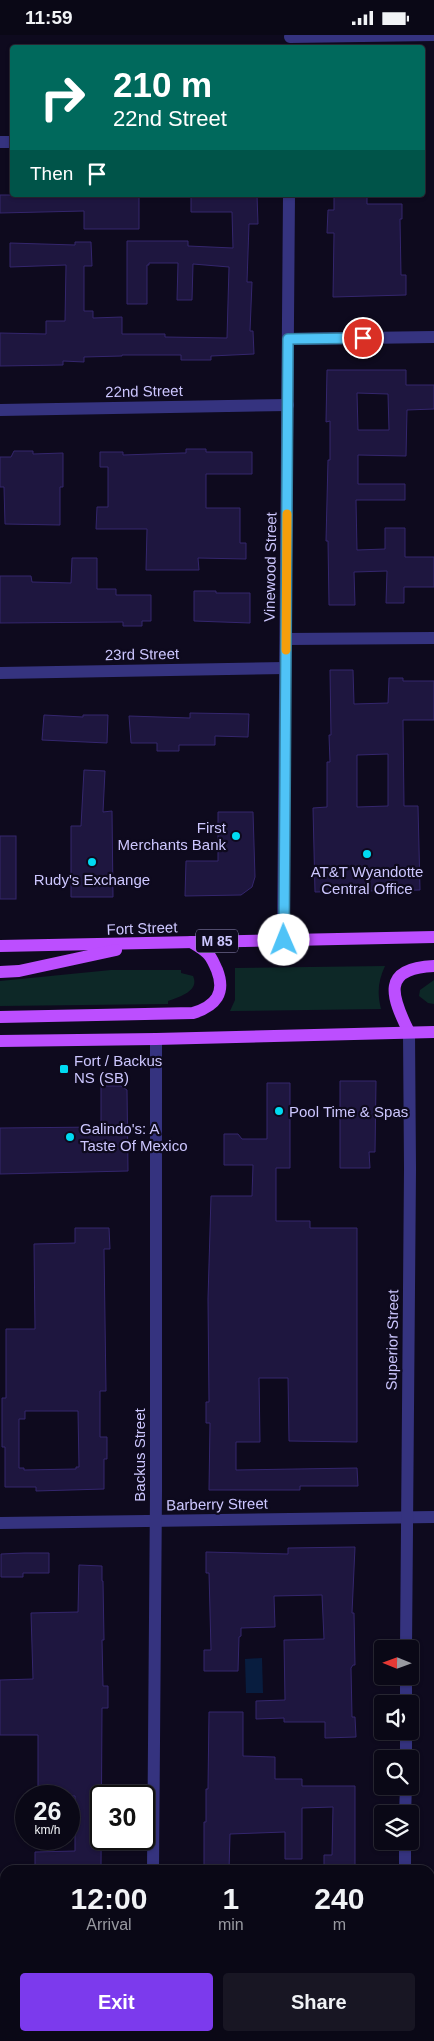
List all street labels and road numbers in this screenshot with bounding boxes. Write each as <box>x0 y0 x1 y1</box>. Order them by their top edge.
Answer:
street label: 22nd Street <box>105 382 184 400</box>
street label: Vinewood Street <box>261 511 279 622</box>
street label: 23rd Street <box>105 645 180 663</box>
street label: Fort Street <box>106 918 179 938</box>
road number: M 85 <box>196 929 238 953</box>
street label: Superior Street <box>383 1289 401 1391</box>
street label: Backus Street <box>131 1407 148 1502</box>
street label: Barberry Street <box>166 1495 269 1513</box>

